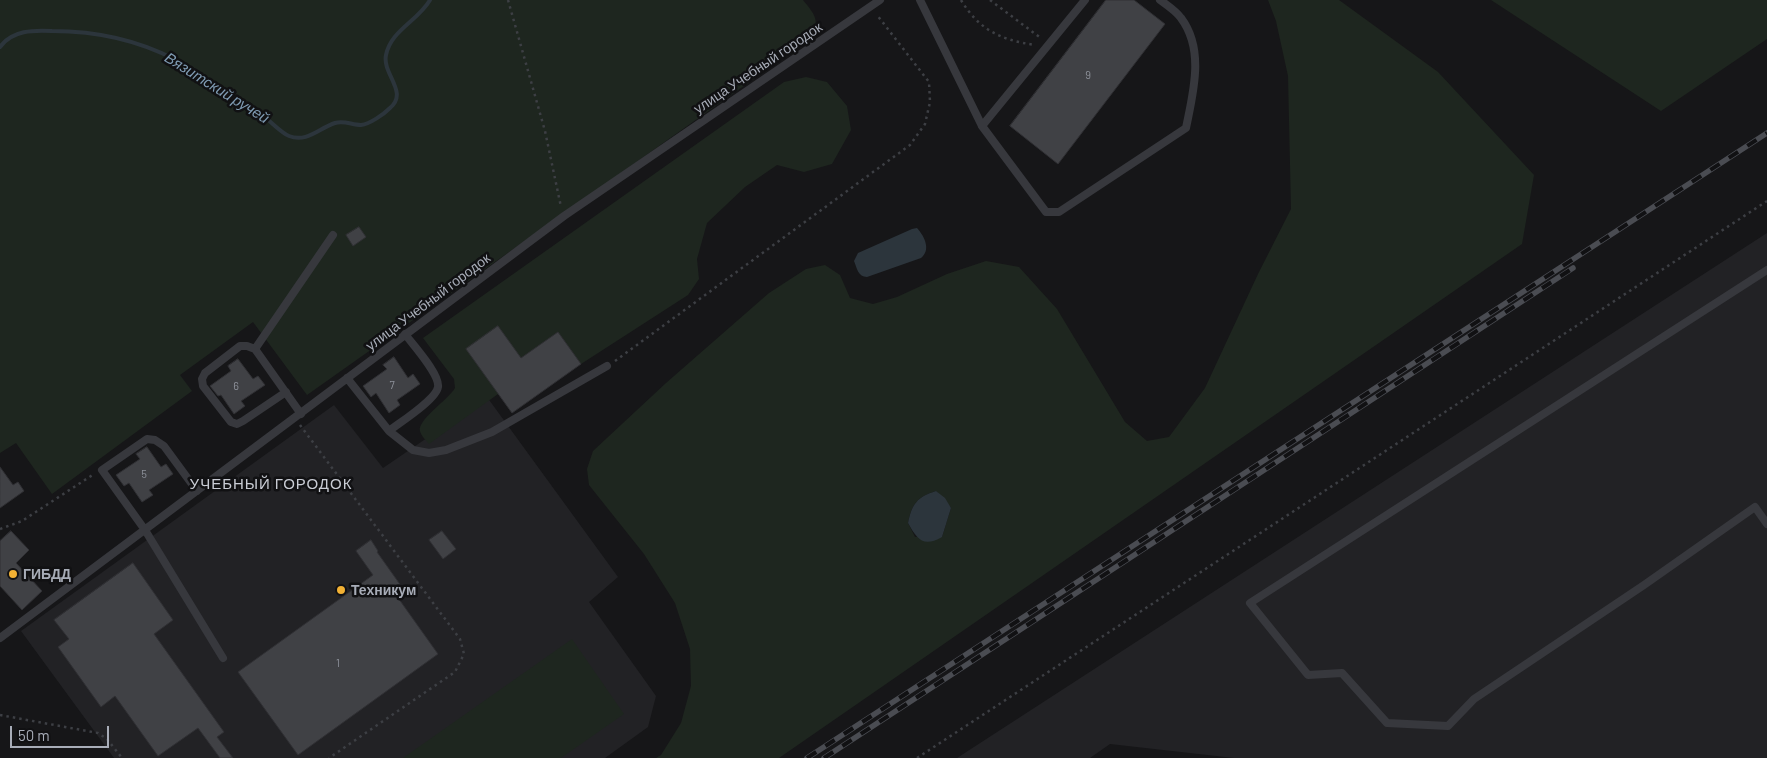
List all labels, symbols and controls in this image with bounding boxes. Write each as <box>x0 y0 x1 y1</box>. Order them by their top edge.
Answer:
street label: улица Учебный городок <box>691 19 825 117</box>
water label: Вязитский ручей <box>162 49 272 127</box>
house number: 9 <box>1085 68 1091 82</box>
street label: улица Учебный городок <box>362 250 494 354</box>
house number: 7 <box>389 378 395 392</box>
house number: 6 <box>233 379 239 393</box>
house number: 5 <box>141 467 147 481</box>
district label: УЧЕБНЫЙ ГОРОДОК <box>188 475 354 493</box>
place label: ГИБДД <box>23 566 71 582</box>
marker: ГИБДД <box>7 568 19 580</box>
place label: Техникум <box>351 582 416 598</box>
marker: Техникум <box>335 584 347 596</box>
house number: 1 <box>336 656 340 670</box>
scale bar <box>12 716 111 748</box>
text: 50 m <box>18 726 50 744</box>

